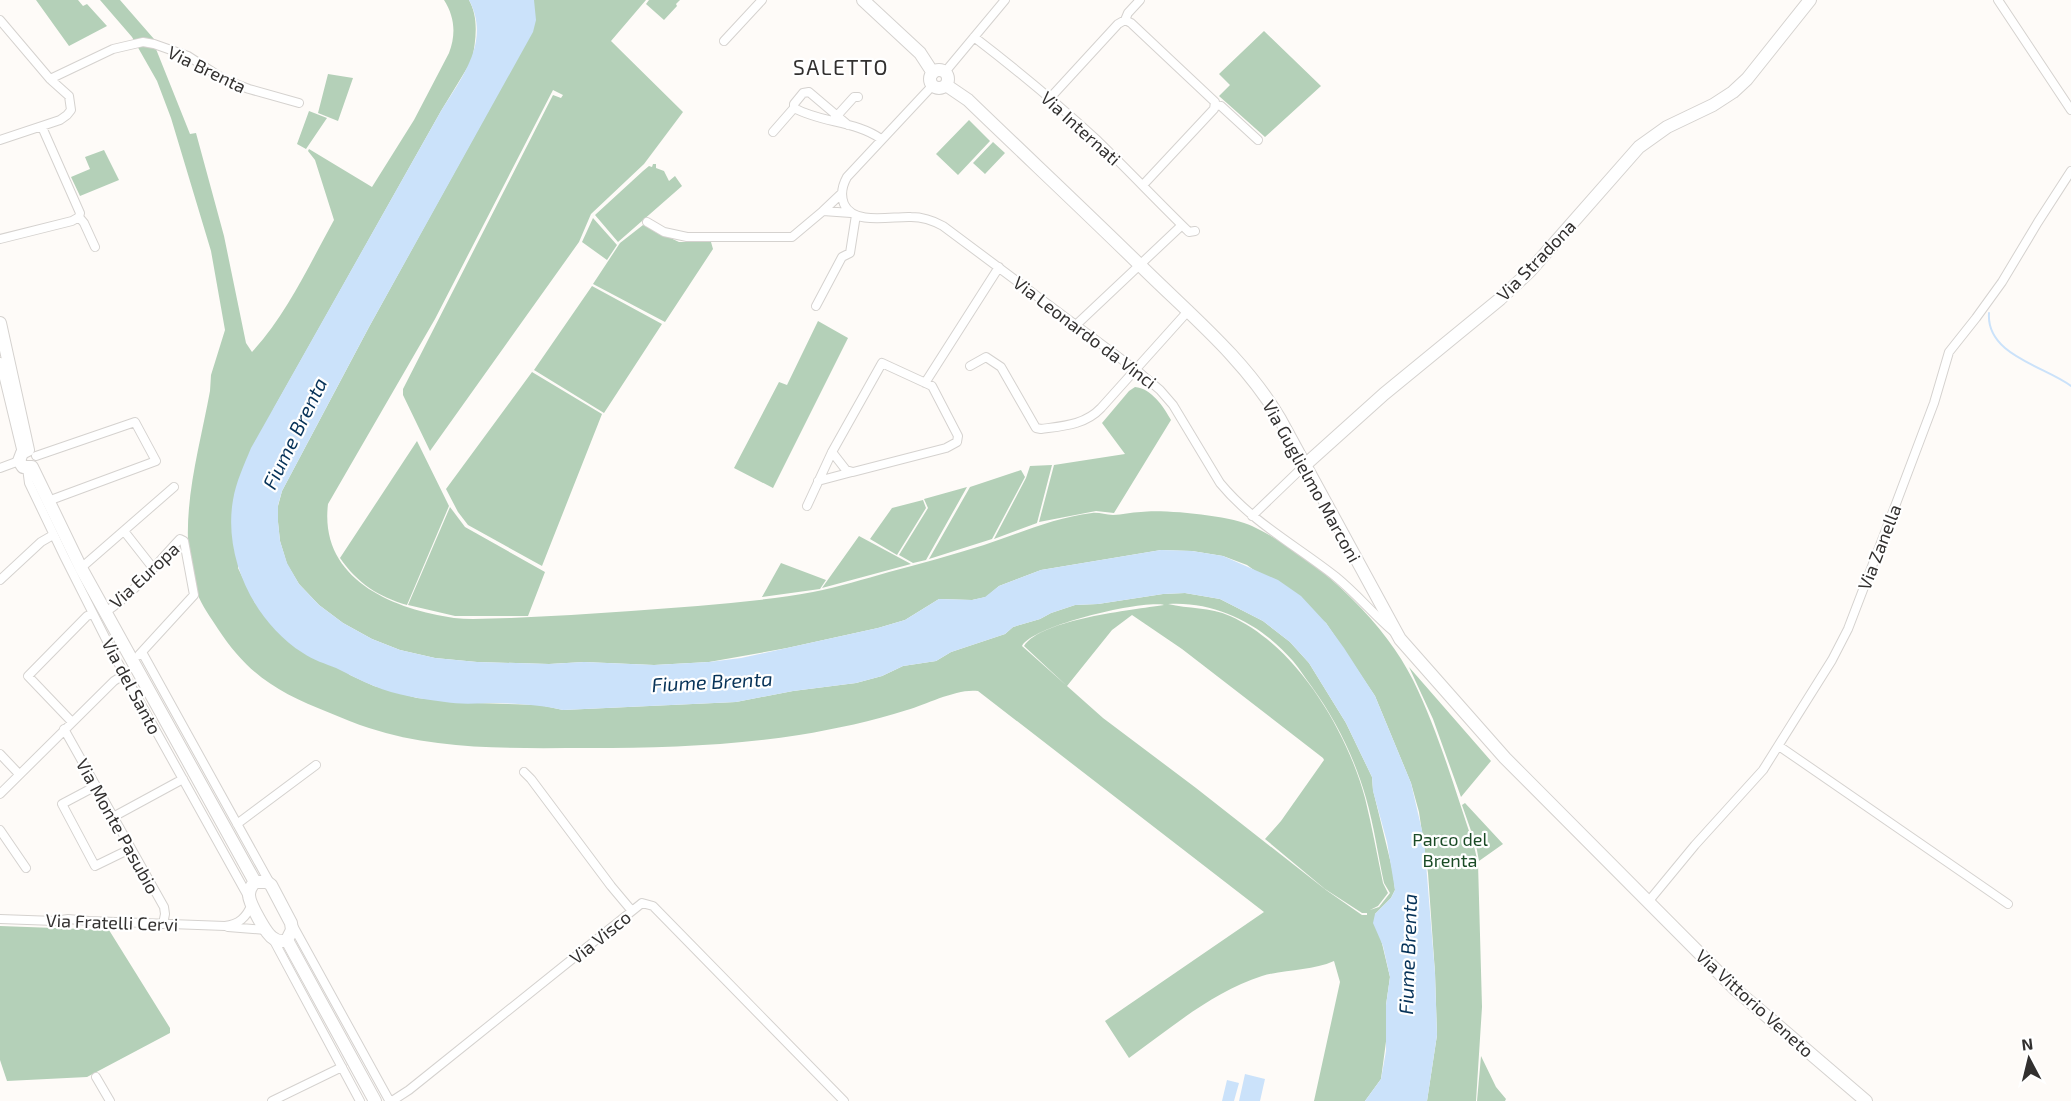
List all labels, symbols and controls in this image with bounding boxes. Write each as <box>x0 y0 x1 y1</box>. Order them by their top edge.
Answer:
street label: Via Brenta <box>164 41 250 97</box>
district label: SALETTO <box>793 54 889 79</box>
street label: Via Internati <box>1037 86 1125 170</box>
street label: Via Stradona <box>1492 215 1580 305</box>
street label: Via Leonardo da Vinci <box>1009 271 1161 393</box>
water label: Fiume Brenta <box>257 373 331 493</box>
street label: Via Guglielmo Marconi <box>1258 396 1366 566</box>
street label: Via Zanella <box>1853 501 1905 593</box>
street label: Via Europa <box>105 537 183 613</box>
street label: Via del Santo <box>97 634 167 738</box>
water label: Fiume Brenta <box>651 666 773 696</box>
street label: Via Monte Pasubio <box>72 755 164 897</box>
park label: Parco del Brenta <box>1412 828 1488 871</box>
water label: Fiume Brenta <box>1393 893 1421 1015</box>
street label: Via Visco <box>565 906 635 968</box>
street label: Via Fratelli Cervi <box>45 909 179 935</box>
street label: Via Vittorio Veneto <box>1692 944 1818 1062</box>
north arrow <box>1999 1029 2059 1089</box>
text: N <box>2020 1033 2034 1054</box>

